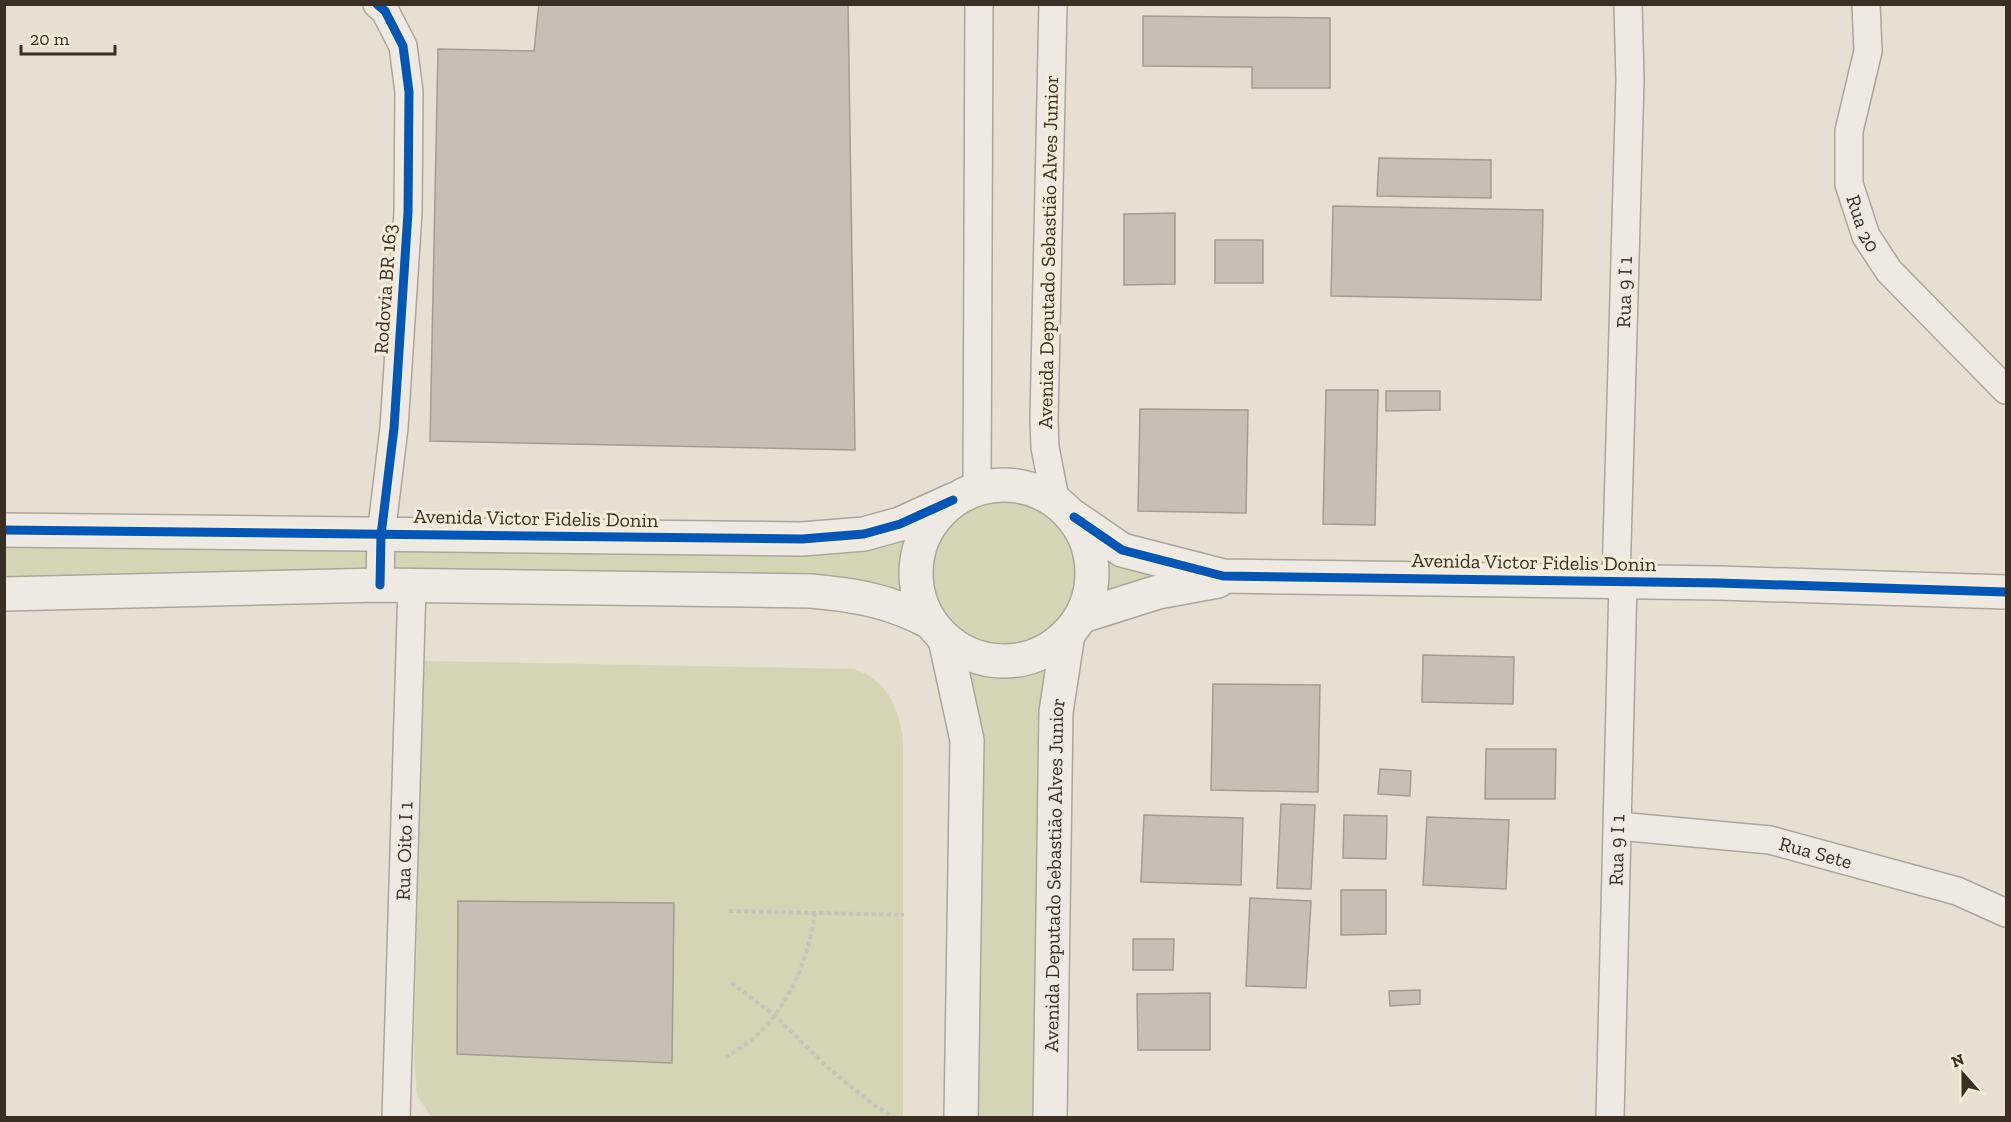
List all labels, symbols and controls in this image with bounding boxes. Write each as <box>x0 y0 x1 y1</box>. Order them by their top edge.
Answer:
scale bar <box>21 18 116 56</box>
text: 20 m <box>30 28 70 50</box>
street label: Avenida Deputado Sebastião Alves Junior <box>1033 75 1063 429</box>
street label: Rua 20 <box>1841 192 1885 257</box>
street label: Rodovia BR 163 <box>368 223 402 355</box>
street label: Rua 9 I 1 <box>1611 256 1637 328</box>
street label: Avenida Victor Fidelis Donin <box>413 504 659 532</box>
street label: Avenida Victor Fidelis Donin <box>1411 548 1657 576</box>
street label: Avenida Deputado Sebastião Alves Junior <box>1039 696 1070 1052</box>
street label: Rua Oito I 1 <box>391 801 418 901</box>
street label: Rua 9 I 1 <box>1604 814 1629 886</box>
street label: Rua Sete <box>1776 831 1855 874</box>
north arrow <box>1933 1044 1993 1104</box>
text: N <box>1949 1049 1967 1072</box>

